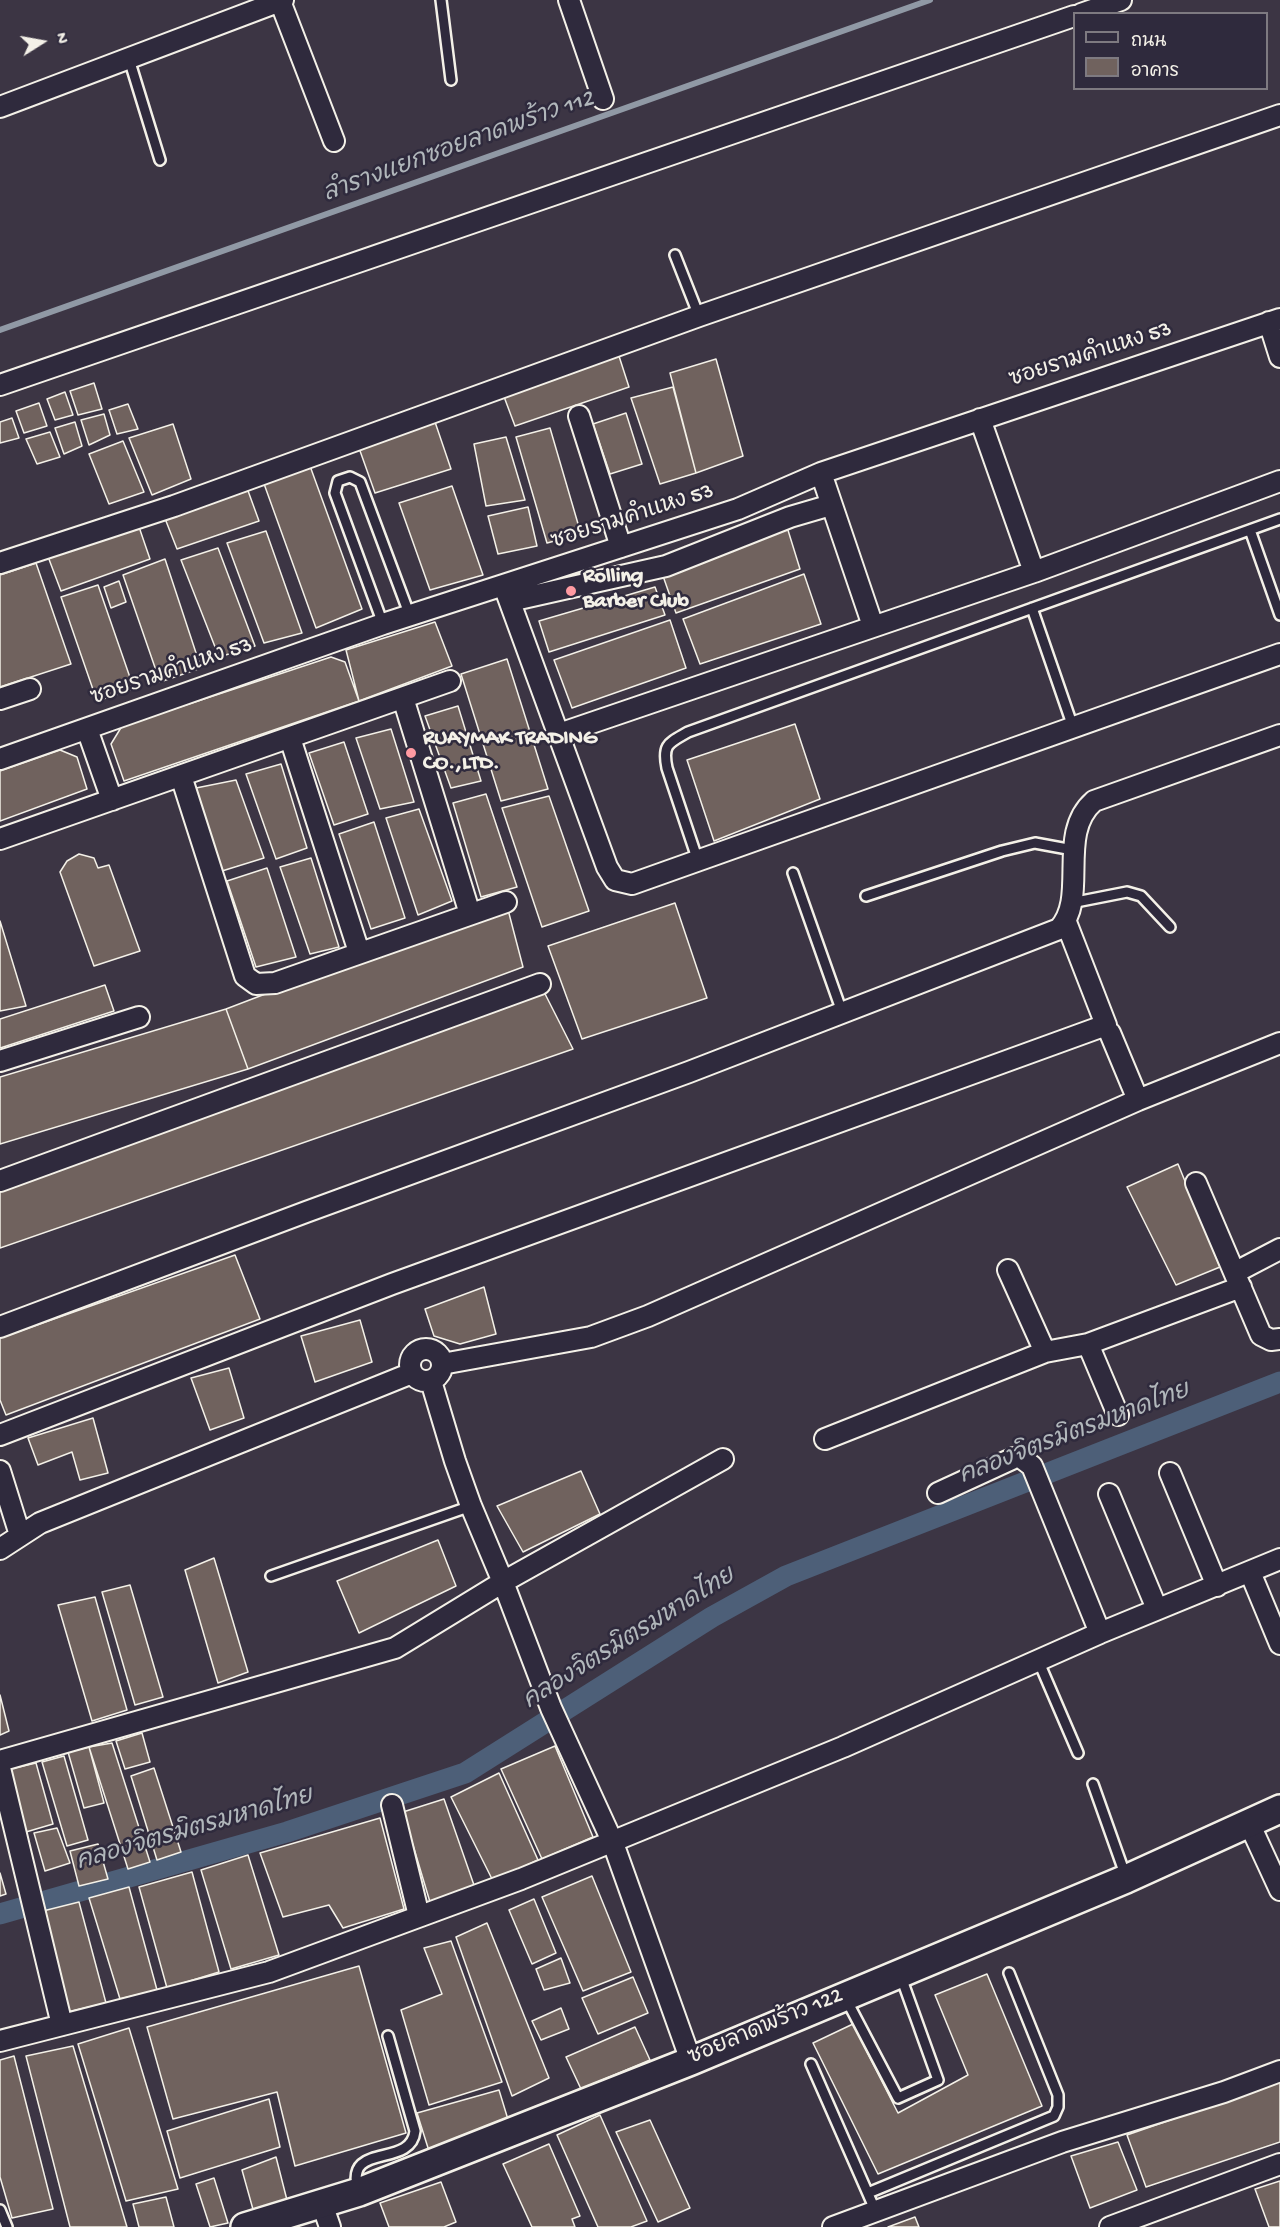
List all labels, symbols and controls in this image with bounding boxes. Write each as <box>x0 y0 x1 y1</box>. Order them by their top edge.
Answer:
north arrow <box>12 12 72 72</box>
legend <box>1073 12 1268 90</box>
text: N <box>50 32 70 45</box>
text: ถนน <box>1131 32 1166 53</box>
text: อาคาร <box>1131 62 1179 83</box>
water label: ลำรางแยกซอยลาดพร้าว 112 <box>320 86 598 210</box>
street label: ซอยรามคำแหง 53 <box>1006 317 1176 395</box>
street label: ซอยรามคำแหง 53 <box>548 479 718 557</box>
place label: Rolling Barber Club <box>583 565 689 616</box>
marker: Rolling Barber Club <box>564 584 578 598</box>
street label: ซอยรามคำแหง 53 <box>88 633 256 713</box>
place label: RUAYMAK TRADING CO.,LTD. <box>423 727 597 778</box>
marker: RUAYMAK TRADING CO.,LTD. <box>404 746 418 760</box>
water label: คลองจิตรมิตรมหาดไทย <box>956 1378 1194 1492</box>
water label: คลองจิตรมิตรมหาดไทย <box>519 1563 741 1717</box>
water label: คลองจิตรมิตรมหาดไทย <box>74 1783 316 1879</box>
street label: ซอยลาดพร้าว 122 <box>685 1984 847 2072</box>

